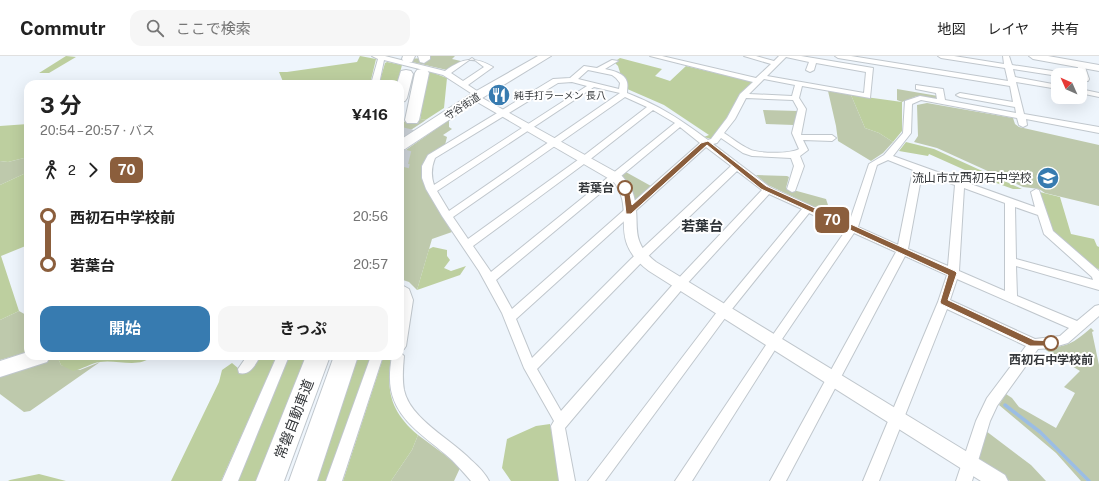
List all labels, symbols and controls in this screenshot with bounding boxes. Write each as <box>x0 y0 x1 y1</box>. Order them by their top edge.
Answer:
search box <box>130 10 410 46</box>
text: Commutr <box>20 17 106 39</box>
icon: search <box>144 17 166 39</box>
text: ここで検索 <box>176 20 251 37</box>
text: 地図 <box>937 21 965 37</box>
text: レイヤ <box>987 21 1029 37</box>
text: 共有 <box>1051 21 1079 37</box>
north arrow <box>1051 68 1087 104</box>
map controls <box>1051 68 1087 104</box>
restaurant icon: 純手打ラーメン 長八 <box>486 82 512 108</box>
place label: 純手打ラーメン 長八 <box>514 89 606 101</box>
street label: 守谷街道 <box>442 90 482 122</box>
text: 3 分 <box>40 92 82 118</box>
text: ¥416 <box>352 106 388 123</box>
text: 20:54 – 20:57 · バス <box>40 123 155 138</box>
icon: walk <box>40 159 62 181</box>
icon: forward <box>82 159 104 181</box>
text: 70 <box>118 162 135 178</box>
text: 2 <box>68 163 76 178</box>
school or university icon: 流山市立西初石中学校 <box>1035 165 1061 191</box>
place label: 流山市立西初石中学校 <box>912 171 1032 185</box>
marker: 若葉台 <box>617 180 633 196</box>
place label: 若葉台 <box>578 181 614 195</box>
line badge: 70 <box>814 207 850 233</box>
text: 西初石中学校前 <box>70 209 175 226</box>
text: 20:56 <box>353 209 388 224</box>
text: 70 <box>823 212 841 228</box>
district label: 若葉台 <box>681 218 723 234</box>
text: 若葉台 <box>70 257 115 274</box>
text: 20:57 <box>353 257 388 272</box>
button: 開始 <box>40 306 210 352</box>
button: きっぷ <box>218 306 388 352</box>
marker: 西初石中学校前 <box>1043 335 1059 351</box>
place label: 西初石中学校前 <box>1009 353 1093 367</box>
street label: 常磐自動車道 <box>271 377 317 461</box>

